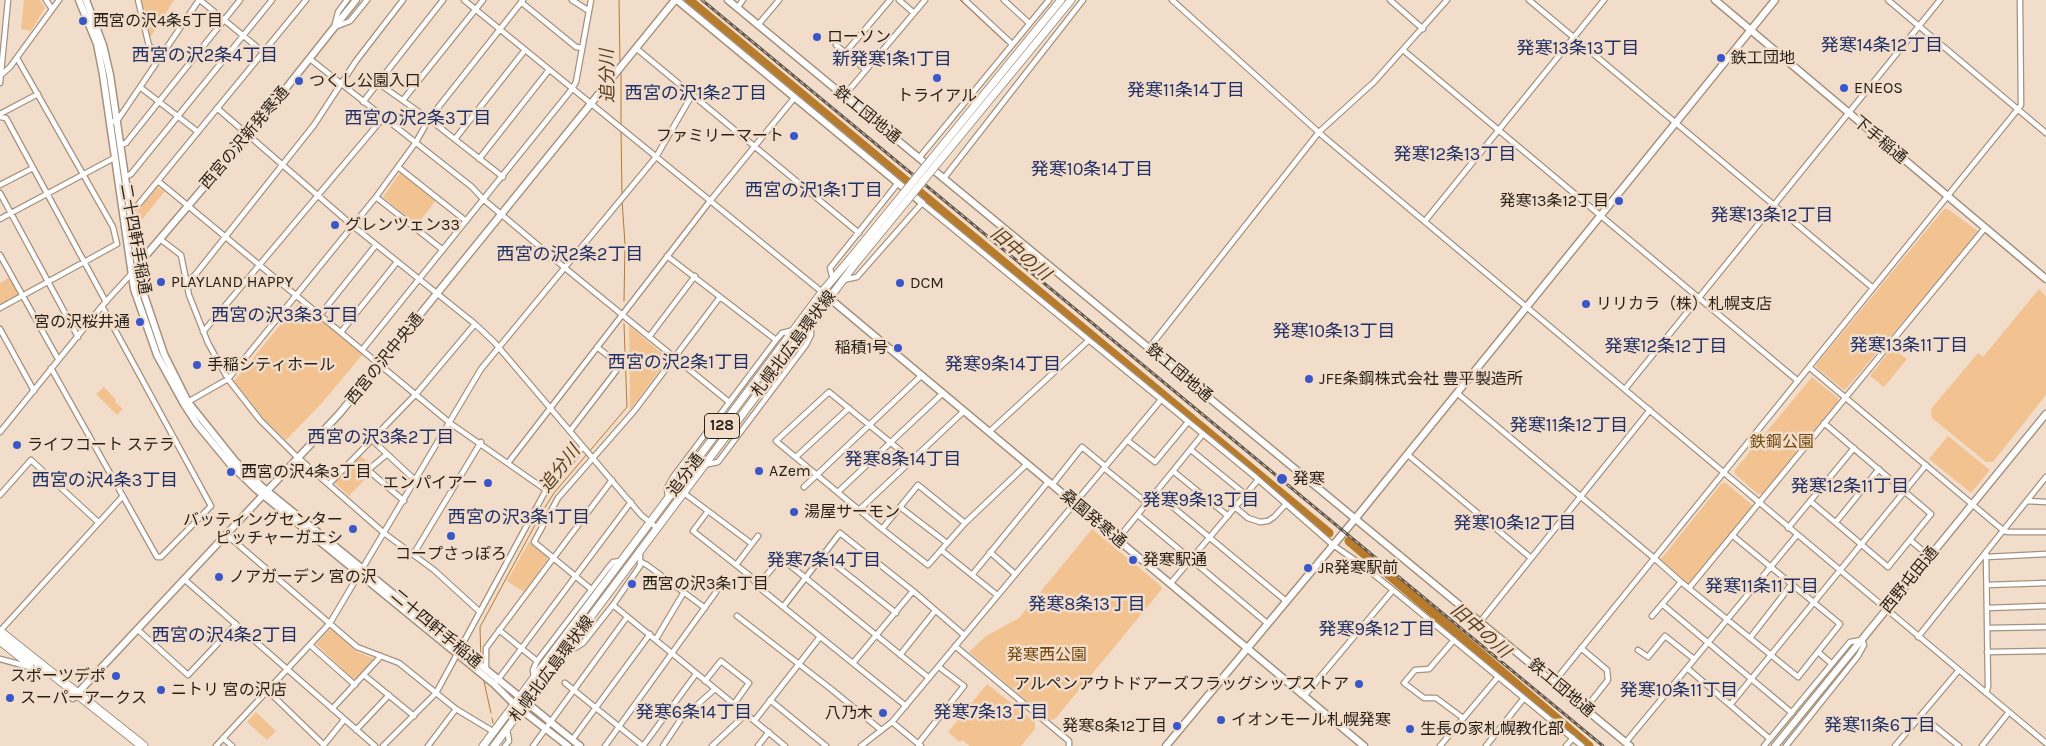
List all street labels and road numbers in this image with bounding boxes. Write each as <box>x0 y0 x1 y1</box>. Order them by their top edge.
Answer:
street label: 鉄工団地通 <box>830 82 904 148</box>
street label: 西宮の沢新発寒通 <box>197 83 293 193</box>
street label: 下手稲通 <box>1849 112 1911 168</box>
street label: 二十四軒手稲通 <box>116 182 154 296</box>
street label: 札幌北広島環状線 <box>748 287 840 401</box>
street label: 西宮の沢中央通 <box>342 309 428 409</box>
street label: 鉄工団地通 <box>1142 340 1216 406</box>
road number: 128 <box>704 414 740 438</box>
street label: 追分通 <box>664 450 708 500</box>
street label: 桑園発寒通 <box>1056 486 1130 552</box>
street label: 西野屯田通 <box>1877 543 1943 617</box>
street label: 二十四軒手稲通 <box>387 586 485 672</box>
street label: 札幌北広島環状線 <box>506 612 598 726</box>
street label: 鉄工団地通 <box>1524 655 1598 721</box>

